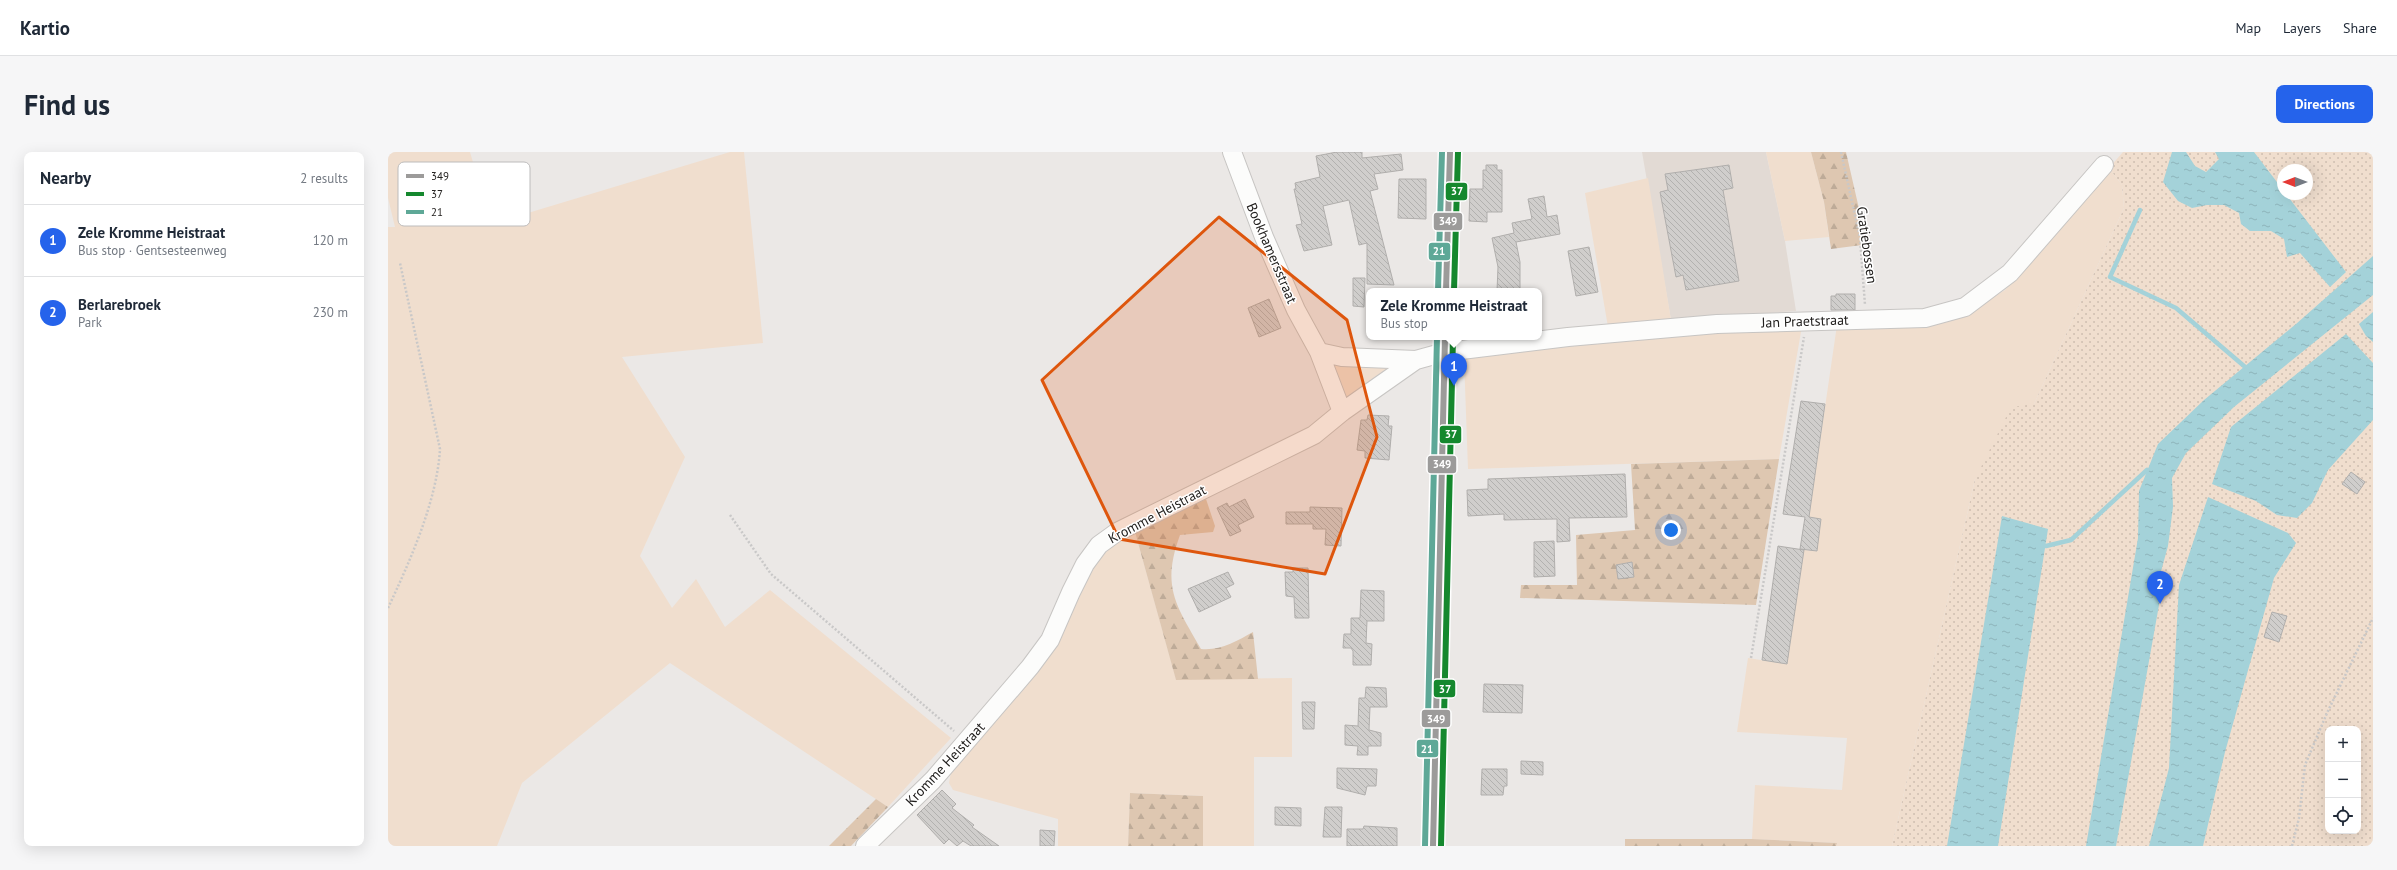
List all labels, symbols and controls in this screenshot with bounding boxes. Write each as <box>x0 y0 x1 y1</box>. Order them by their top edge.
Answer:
text: Kartio <box>20 16 70 40</box>
text: Map <box>2235 19 2261 37</box>
text: Layers <box>2283 19 2321 37</box>
text: Share <box>2343 19 2377 37</box>
button: Directions <box>2276 85 2373 123</box>
text: Find us <box>24 86 110 123</box>
legend <box>398 162 530 226</box>
north arrow <box>2277 164 2313 200</box>
text: Nearby <box>40 167 91 189</box>
text: 349 <box>431 169 449 183</box>
text: 2 results <box>300 170 348 187</box>
line badge: 37 <box>1445 182 1468 201</box>
text: 37 <box>1451 184 1463 198</box>
text: 37 <box>431 187 443 201</box>
street label: Bookhamersstraat <box>1243 200 1301 306</box>
text: 21 <box>431 205 443 219</box>
street label: Gratiebossen <box>1853 205 1881 285</box>
line badge: 349 <box>1433 212 1463 231</box>
text: 349 <box>1439 214 1457 228</box>
text: Zele Kromme Heistraat <box>78 223 225 242</box>
text: 1 <box>49 232 57 249</box>
text: 120 m <box>313 232 348 249</box>
text: Bus stop · Gentsesteenweg <box>78 242 227 259</box>
line badge: 21 <box>1428 242 1451 261</box>
text: 21 <box>1433 244 1445 258</box>
popup <box>1366 288 1542 340</box>
text: Berlarebroek <box>78 295 161 314</box>
text: Zele Kromme Heistraat <box>1380 296 1528 315</box>
text: 2 <box>49 304 57 321</box>
text: 230 m <box>313 304 348 321</box>
street label: Jan Praetstraat <box>1760 310 1849 332</box>
text: Park <box>78 314 102 331</box>
text: Bus stop <box>1380 315 1428 332</box>
pin: 1 <box>1441 353 1467 386</box>
line badge: 37 <box>1439 425 1462 444</box>
text: 37 <box>1445 427 1457 441</box>
line badge: 349 <box>1427 455 1457 474</box>
text: 349 <box>1433 457 1451 471</box>
street label: Kromme Heistraat <box>1105 481 1209 547</box>
your location <box>1661 520 1681 540</box>
pin: 2 <box>2147 571 2173 604</box>
line badge: 37 <box>1433 679 1456 698</box>
text: 37 <box>1439 682 1451 696</box>
line badge: 349 <box>1421 709 1451 728</box>
text: 349 <box>1427 712 1445 726</box>
street label: Kromme Heistraat <box>901 718 989 810</box>
map controls <box>2325 726 2361 834</box>
button: + <box>2325 726 2361 762</box>
line badge: 21 <box>1416 739 1439 758</box>
text: 21 <box>1421 742 1433 756</box>
button: − <box>2325 762 2361 798</box>
button: locate <box>2325 798 2361 834</box>

